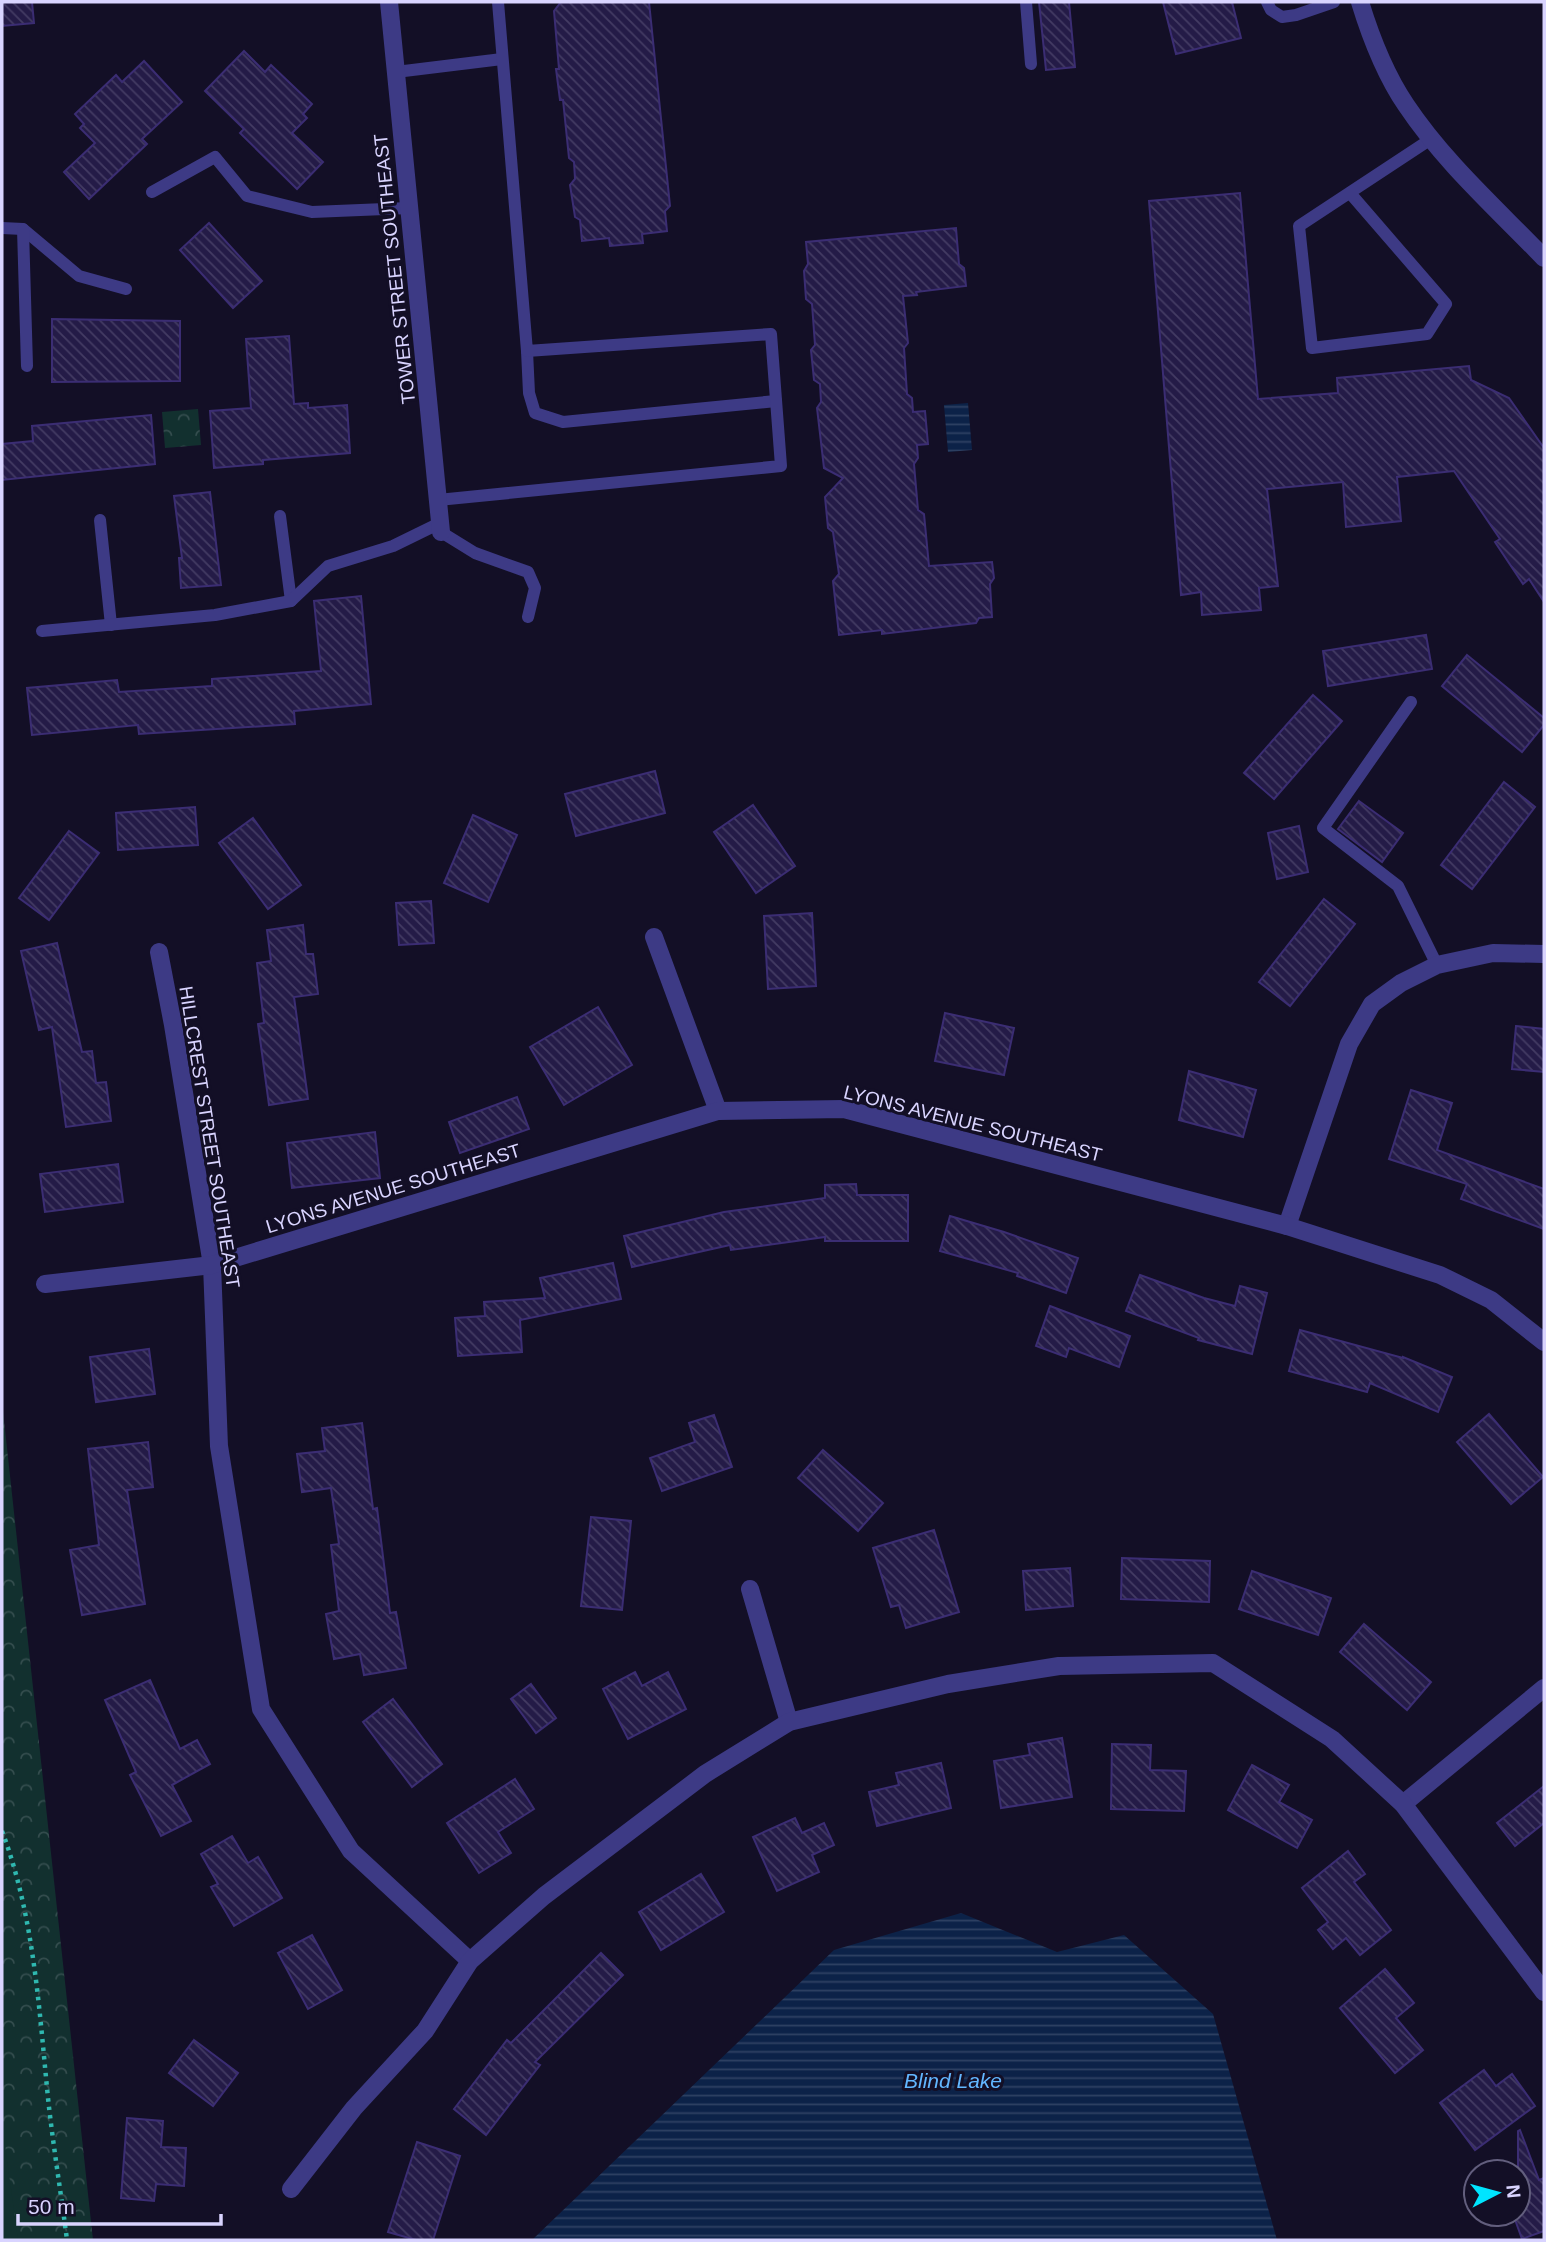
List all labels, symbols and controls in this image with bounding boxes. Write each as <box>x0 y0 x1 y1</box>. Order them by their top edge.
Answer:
street label: TOWER STREET SOUTHEAST <box>370 132 419 405</box>
street label: HILLCREST STREET SOUTHEAST <box>175 985 244 1290</box>
street label: LYONS AVENUE SOUTHEAST <box>842 1081 1105 1166</box>
street label: LYONS AVENUE SOUTHEAST <box>263 1140 523 1237</box>
water label: Blind Lake <box>904 2069 1002 2092</box>
north arrow <box>1462 2158 1532 2228</box>
scale bar <box>18 2182 220 2226</box>
text: N <box>1502 2183 1525 2199</box>
text: 50 m <box>28 2195 75 2218</box>

